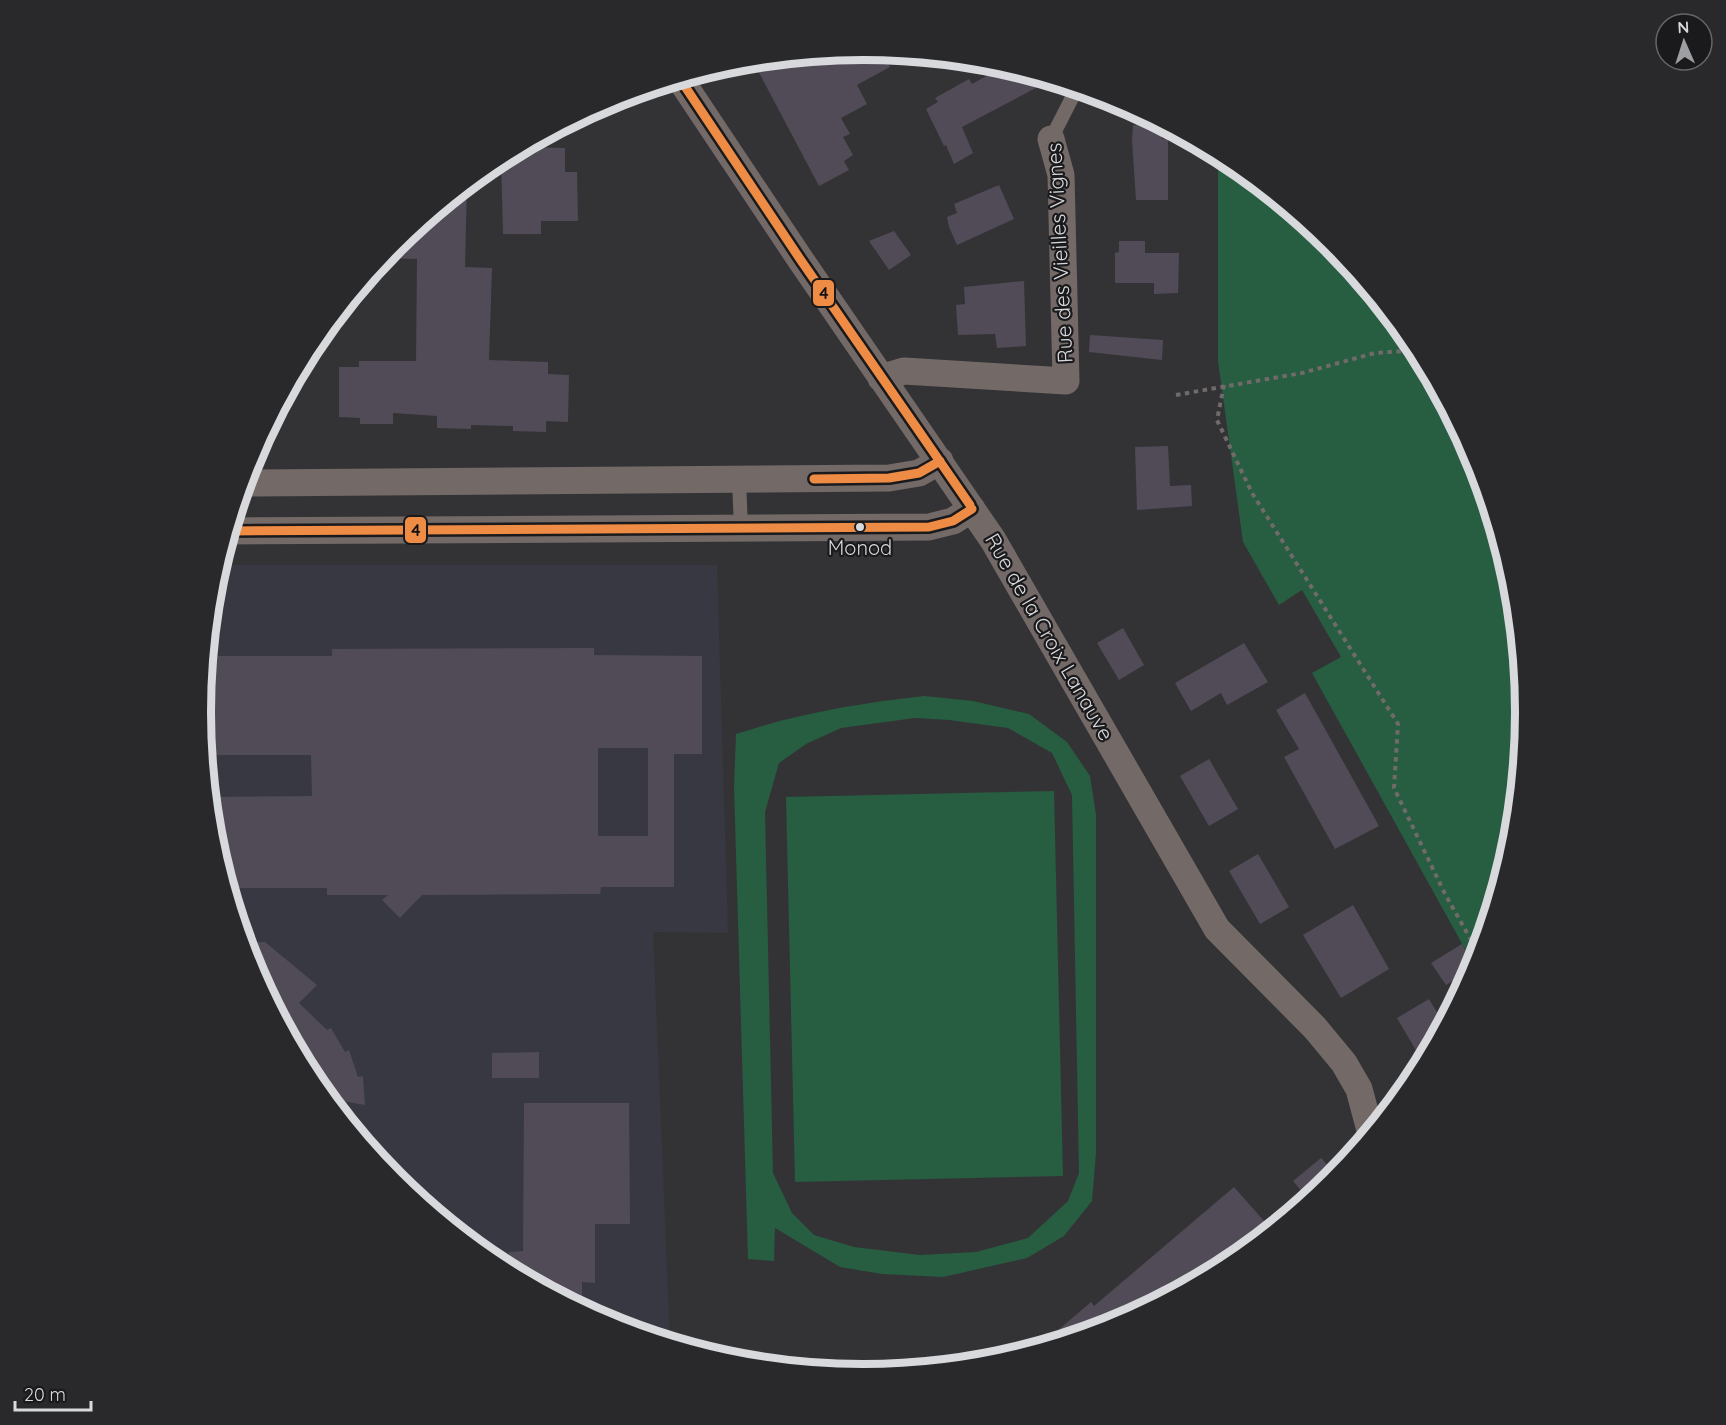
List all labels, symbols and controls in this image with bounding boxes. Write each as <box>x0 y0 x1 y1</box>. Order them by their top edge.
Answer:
north arrow <box>1654 12 1714 72</box>
text: N <box>1677 17 1690 37</box>
street label: Rue des Vieilles Vignes <box>1040 142 1078 364</box>
line badge: 4 <box>812 279 835 307</box>
text: 4 <box>819 283 829 303</box>
line badge: 4 <box>404 516 427 544</box>
text: 4 <box>411 520 421 540</box>
marker: Monod <box>854 521 866 533</box>
street label: Rue de la Croix Lanauve <box>980 528 1120 745</box>
place label: Monod <box>828 535 892 560</box>
scale bar <box>15 1374 92 1412</box>
text: 20 m <box>24 1383 66 1406</box>

